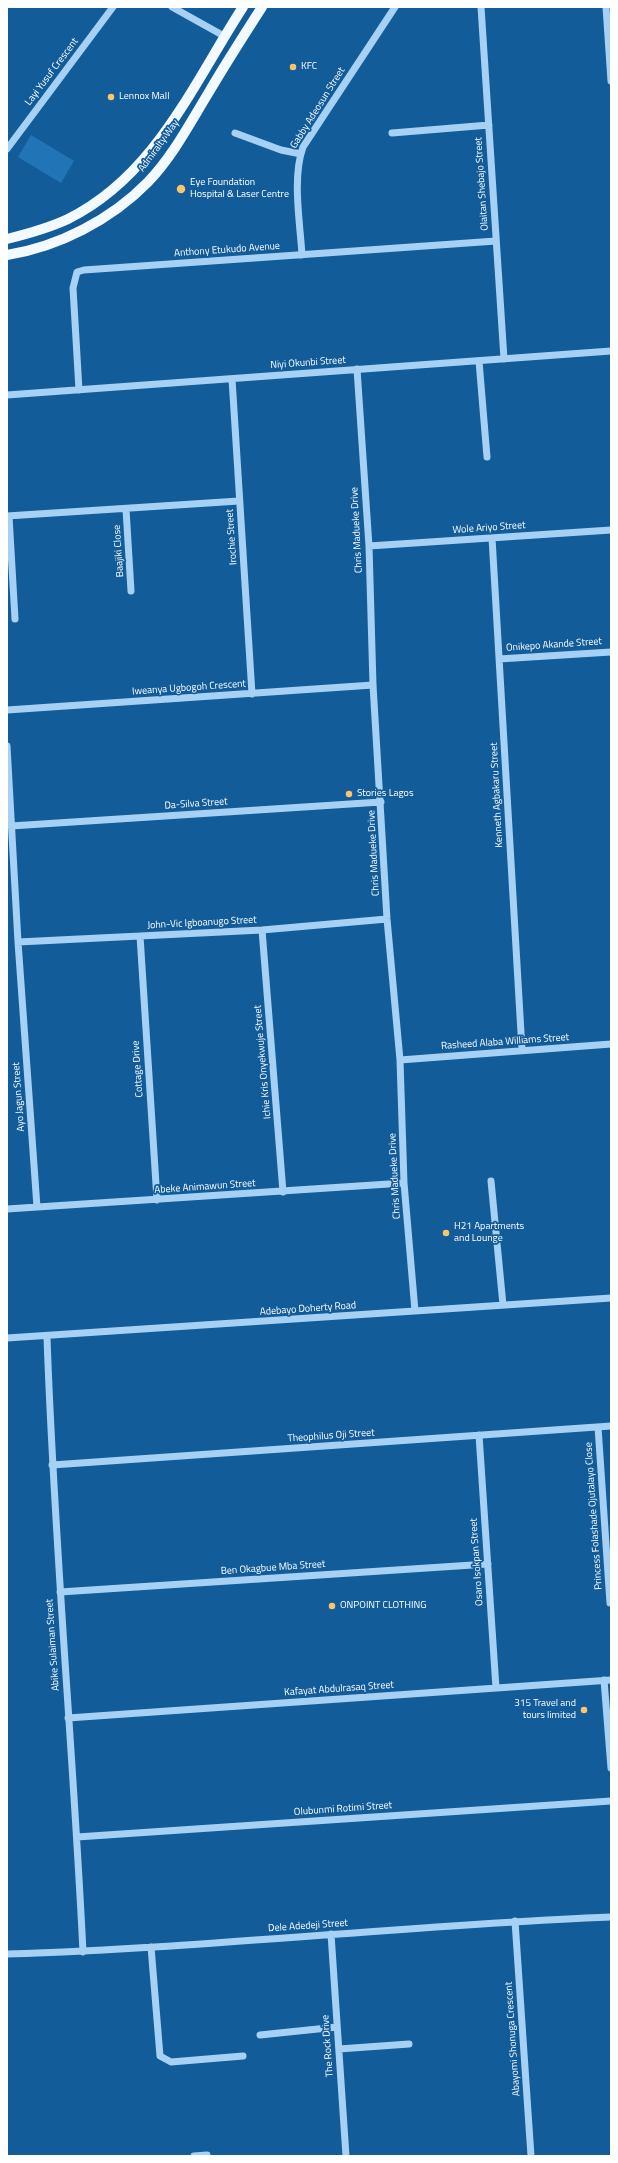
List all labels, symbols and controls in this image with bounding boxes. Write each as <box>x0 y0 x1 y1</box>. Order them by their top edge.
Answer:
street label: Layi Yusuf Crescent <box>23 36 81 108</box>
place label: KFC <box>301 61 317 73</box>
marker: KFC <box>288 62 298 72</box>
street label: Gabby Adeosun Street <box>288 65 348 151</box>
place label: Lennox Mall <box>119 91 169 103</box>
marker: Lennox Mall <box>106 92 116 102</box>
street label: Admiralty Way <box>136 118 182 174</box>
street label: Olaitan Shebajo Street <box>473 137 491 231</box>
place label: Eye Foundation Hospital & Laser Centre <box>190 177 289 200</box>
marker: Eye Foundation Hospital & Laser Centre <box>175 183 187 195</box>
street label: Anthony Etukudo Avenue <box>174 240 280 260</box>
street label: Niyi Okunbi Street <box>270 354 346 372</box>
street label: Chris Madueke Drive <box>349 487 365 573</box>
street label: Irochie Street <box>224 509 240 565</box>
street label: Wole Ariyo Street <box>452 519 526 537</box>
street label: Baajiki Close <box>111 524 127 578</box>
street label: Onikepo Akande Street <box>506 636 602 654</box>
street label: Iweanya Ugbogoh Crescent <box>132 678 246 698</box>
street label: Kenneth Agbakaru Street <box>488 742 506 848</box>
place label: Stories Lagos <box>357 788 414 800</box>
marker: Stories Lagos <box>344 789 354 799</box>
street label: Da-Silva Street <box>164 796 228 812</box>
street label: Chris Madueke Drive <box>366 810 382 896</box>
street label: John-Vic Igboanugo Street <box>147 914 257 932</box>
street label: Ichie Kris Onyekwuje Street <box>252 1005 274 1119</box>
street label: Rasheed Alaba Williams Street <box>441 1032 569 1052</box>
street label: Cottage Drive <box>130 1040 146 1098</box>
street label: Ayo Jagun Street <box>11 1062 27 1132</box>
street label: Chris Madueke Drive <box>387 1133 403 1219</box>
street label: Abeke Animawun Street <box>154 1177 256 1197</box>
place label: H21 Apartments and Lounge <box>454 1221 524 1244</box>
marker: H21 Apartments and Lounge <box>441 1228 451 1238</box>
street label: Adebayo Doherty Road <box>259 1300 357 1318</box>
street label: Theophilus Oji Street <box>287 1427 375 1445</box>
street label: Princess Folashade Ojutalayo Close <box>583 1442 605 1590</box>
street label: Osaro Isokpan Street <box>468 1518 486 1606</box>
street label: Ben Okagbue Mba Street <box>220 1558 326 1578</box>
street label: Abike Sulaiman Street <box>44 1599 62 1691</box>
place label: ONPOINT CLOTHING <box>340 1600 426 1612</box>
marker: ONPOINT CLOTHING <box>327 1601 337 1611</box>
street label: Kafayat Abdulrasaq Street <box>284 1679 394 1699</box>
place label: 315 Travel and tours limited <box>514 1698 576 1722</box>
marker: 315 Travel and tours limited <box>579 1705 589 1715</box>
street label: Olubunmi Rotimi Street <box>293 1800 393 1818</box>
street label: Dele Adedeji Street <box>268 1917 348 1935</box>
street label: Abayomi Shonuga Crescent <box>503 1981 523 2097</box>
street label: The Rock Drive <box>320 2014 336 2078</box>

